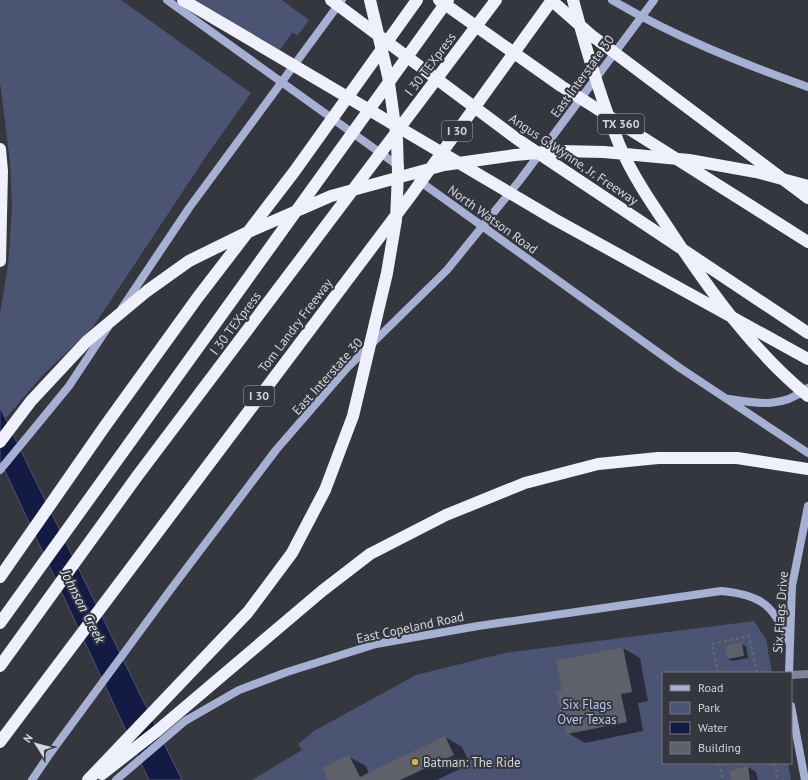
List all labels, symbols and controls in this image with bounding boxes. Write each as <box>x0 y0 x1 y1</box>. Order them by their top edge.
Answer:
street label: I 30 TEXpress <box>401 29 460 100</box>
street label: East Interstate 30 <box>547 32 618 121</box>
street label: Angus G. Wynne, Jr. Freeway <box>506 110 642 209</box>
road number: TX 360 <box>598 114 644 134</box>
road number: I 30 <box>442 121 472 141</box>
street label: North Watson Road <box>444 181 541 258</box>
street label: Tom Landry Freeway <box>255 275 336 376</box>
street label: I 30 TEXpress <box>206 288 265 359</box>
street label: East Interstate 30 <box>288 334 366 418</box>
road number: I 30 <box>244 386 274 406</box>
water label: Johnson Creek <box>56 565 110 646</box>
street label: Six Flags Drive <box>769 570 792 654</box>
street label: East Copeland Road <box>355 608 466 647</box>
legend <box>662 672 792 764</box>
text: Road <box>698 680 723 695</box>
park label: Six Flags Over Texas <box>557 696 617 728</box>
text: Park <box>698 700 720 715</box>
text: Water <box>698 720 728 735</box>
north arrow <box>16 724 56 764</box>
text: N <box>20 731 36 745</box>
text: Building <box>698 740 741 755</box>
place label: Batman: The Ride <box>423 754 521 771</box>
marker: Batman: The Ride <box>410 757 420 767</box>

